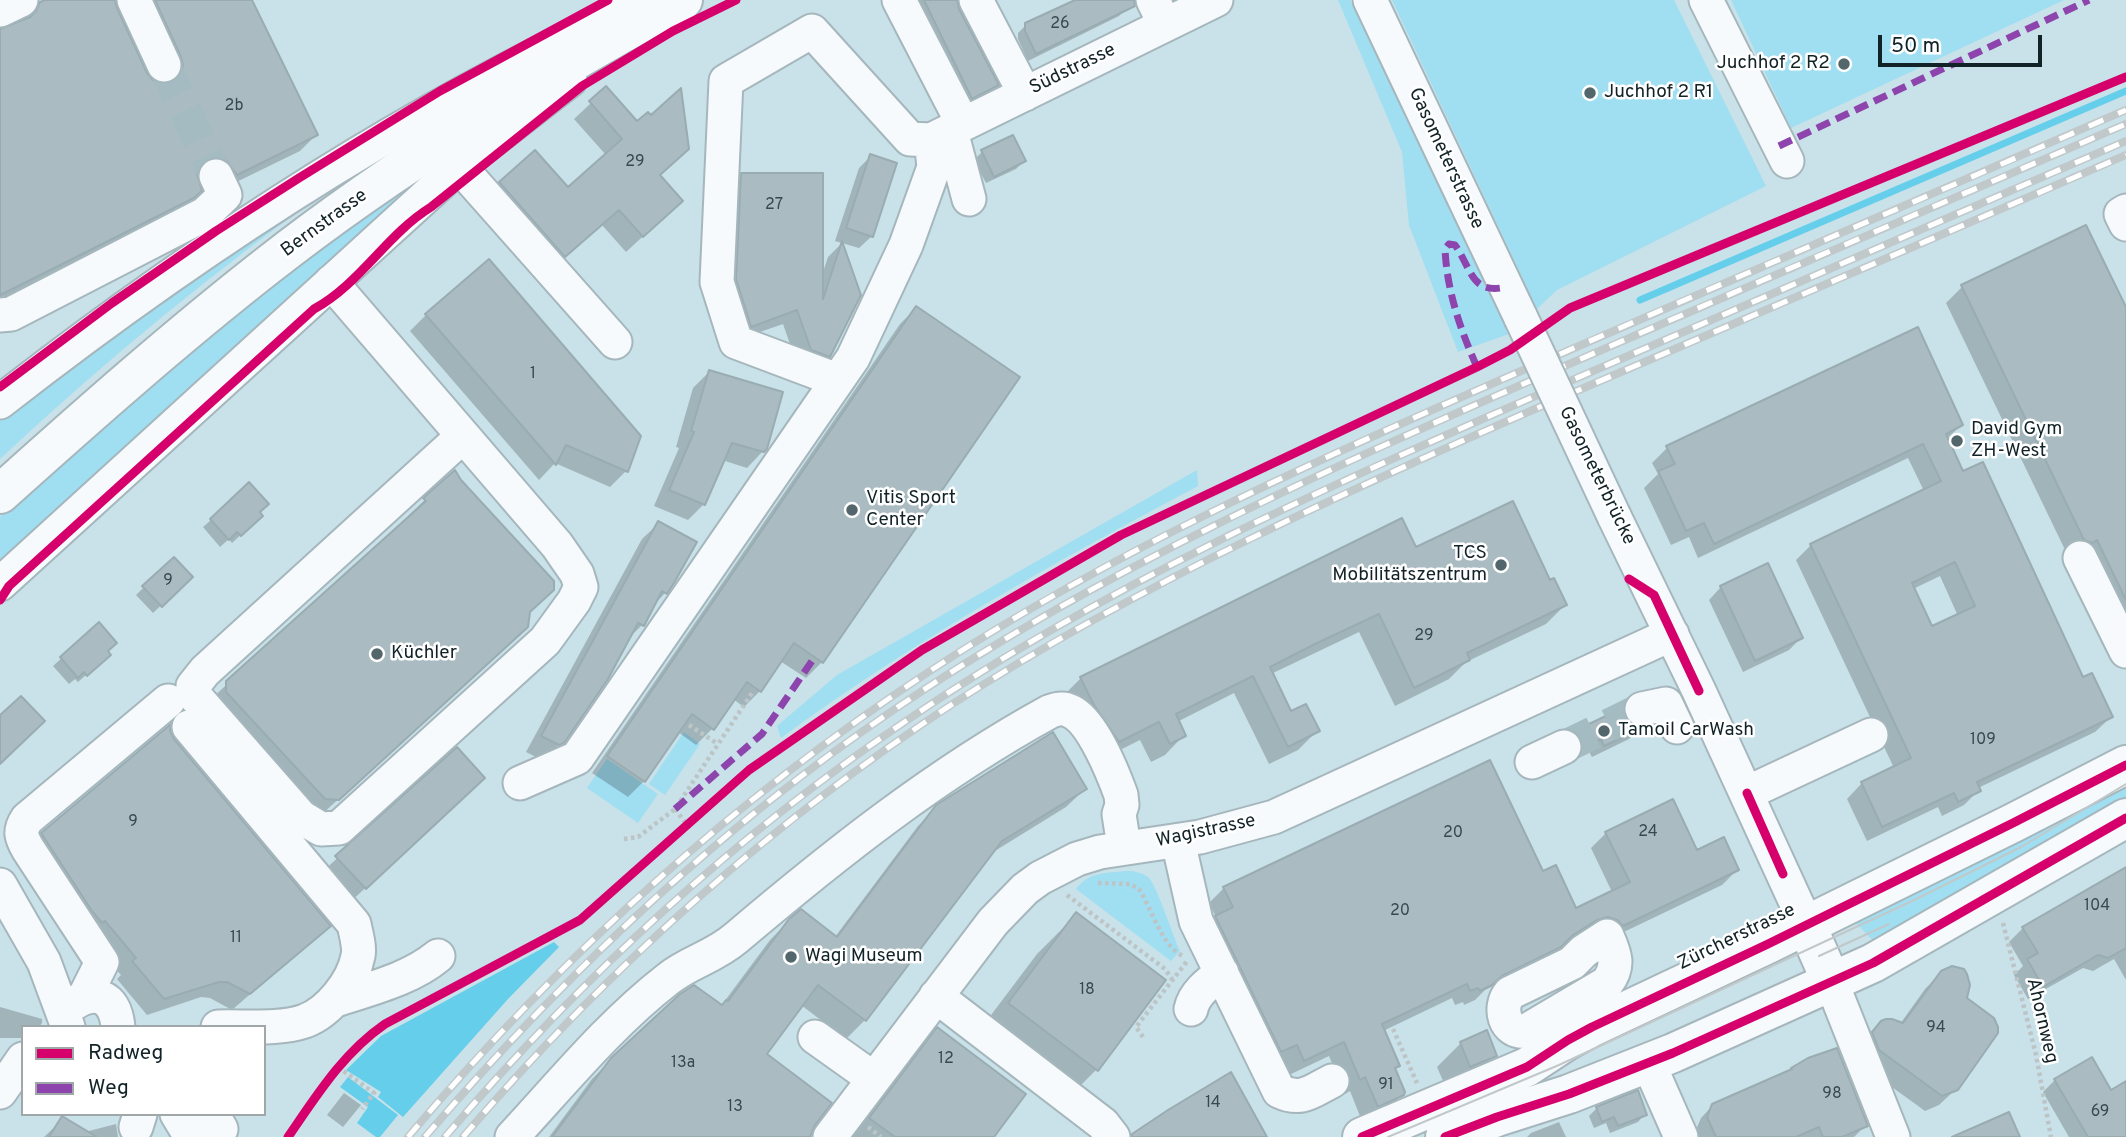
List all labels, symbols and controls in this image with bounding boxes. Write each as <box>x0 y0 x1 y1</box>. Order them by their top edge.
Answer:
house number: 26 <box>1050 15 1070 35</box>
scale bar <box>1881 21 2046 65</box>
text: 50 m <box>1891 33 1940 60</box>
street label: Südstrasse <box>1026 39 1120 101</box>
place label: Juchhof 2 R2 <box>1716 53 1830 75</box>
marker: Juchhof 2 R2 <box>1836 56 1852 72</box>
place label: Juchhof 2 R1 <box>1604 82 1713 104</box>
street label: Gasometerstrasse <box>1402 85 1488 233</box>
marker: Juchhof 2 R1 <box>1582 85 1598 101</box>
house number: 2b <box>225 97 243 117</box>
house number: 29 <box>625 153 645 173</box>
street label: Bernstrasse <box>277 185 373 263</box>
house number: 27 <box>765 196 783 216</box>
house number: 1 <box>530 365 536 385</box>
street label: Gasometerbrücke <box>1553 403 1639 549</box>
place label: David Gym ZH-West <box>1971 419 2062 463</box>
marker: David Gym ZH-West <box>1949 433 1965 449</box>
place label: Vitis Sport Center <box>866 488 956 532</box>
marker: Vitis Sport Center <box>844 502 860 518</box>
place label: TCS Mobilitätszentrum <box>1332 543 1487 587</box>
marker: TCS Mobilitätszentrum <box>1493 557 1509 573</box>
house number: 9 <box>163 572 173 592</box>
house number: 29 <box>1414 627 1434 647</box>
place label: Küchler <box>391 643 457 665</box>
marker: Küchler <box>369 646 385 662</box>
place label: Tamoil CarWash <box>1618 720 1754 742</box>
marker: Tamoil CarWash <box>1596 723 1612 739</box>
house number: 109 <box>1970 731 1996 751</box>
street label: Wagistrasse <box>1154 810 1258 854</box>
house number: 9 <box>128 813 138 833</box>
house number: 24 <box>1638 823 1658 843</box>
house number: 20 <box>1443 824 1463 844</box>
house number: 104 <box>2084 897 2110 917</box>
street label: Zürcherstrasse <box>1674 900 1800 976</box>
house number: 20 <box>1390 902 1410 922</box>
house number: 11 <box>230 929 242 949</box>
place label: Wagi Museum <box>805 946 923 968</box>
marker: Wagi Museum <box>783 949 799 965</box>
street label: Ahornweg <box>2020 976 2062 1066</box>
house number: 18 <box>1079 981 1095 1001</box>
house number: 94 <box>1926 1019 1946 1039</box>
legend <box>21 1025 266 1116</box>
text: Radweg <box>88 1040 163 1067</box>
house number: 12 <box>938 1050 954 1070</box>
house number: 13a <box>671 1054 695 1074</box>
text: Weg <box>88 1075 129 1102</box>
house number: 91 <box>1378 1076 1394 1096</box>
house number: 98 <box>1822 1085 1842 1105</box>
house number: 14 <box>1205 1094 1221 1114</box>
house number: 13 <box>727 1098 743 1118</box>
house number: 69 <box>2091 1103 2109 1123</box>

